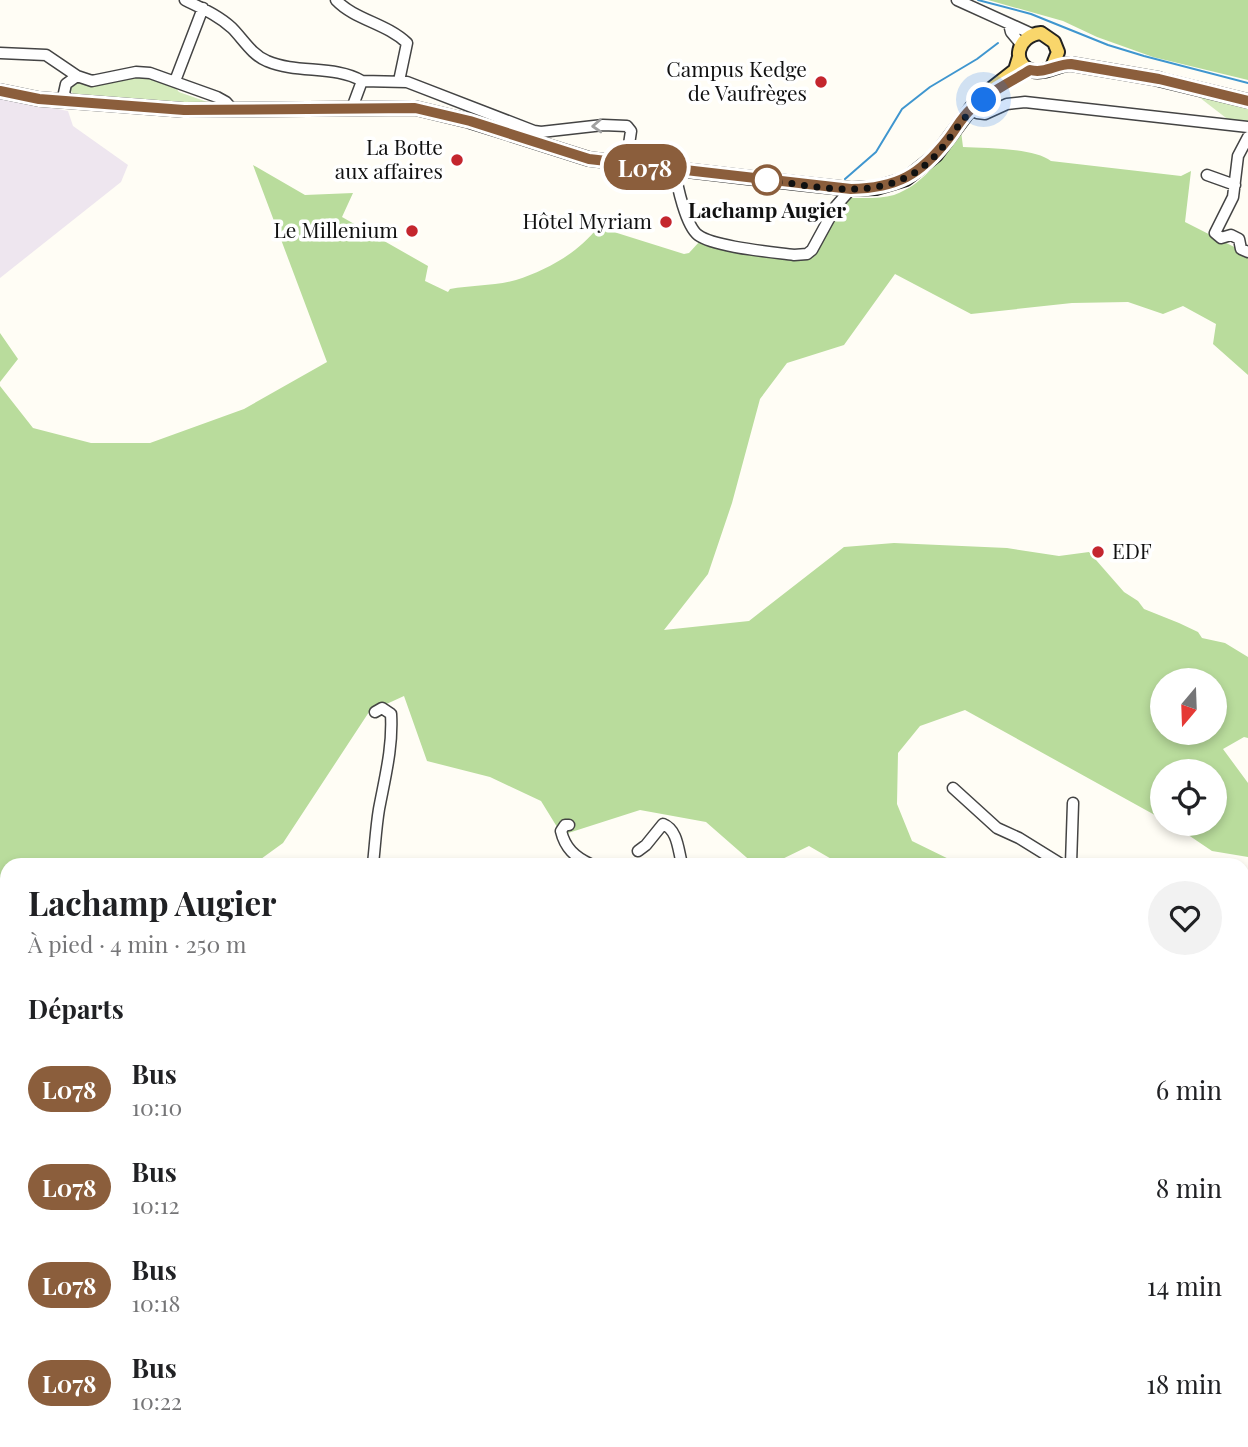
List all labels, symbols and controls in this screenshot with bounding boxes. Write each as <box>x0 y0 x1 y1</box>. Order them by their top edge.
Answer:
place label: Campus Kedge de Vaufrèges <box>666 54 807 106</box>
marker: Campus Kedge de Vaufrèges <box>813 74 829 90</box>
your location <box>966 82 1001 117</box>
one-way arrow <box>591 119 602 134</box>
place label: La Botte aux affaires <box>335 132 443 184</box>
line badge: L078 <box>596 144 694 190</box>
text: L078 <box>618 151 672 183</box>
marker: La Botte aux affaires <box>449 152 465 168</box>
marker: Lachamp Augier <box>752 165 782 195</box>
place label: Lachamp Augier <box>688 195 846 223</box>
place label: Hôtel Myriam <box>522 206 652 234</box>
marker: Hôtel Myriam <box>658 214 674 230</box>
place label: Le Millenium <box>273 215 398 243</box>
marker: Le Millenium <box>404 223 420 239</box>
place label: EDF <box>1112 536 1152 564</box>
marker: EDF <box>1090 544 1106 560</box>
north arrow <box>1150 668 1227 746</box>
map controls <box>1150 668 1227 836</box>
button: locate <box>1150 759 1227 836</box>
text: Lachamp Augier <box>28 880 276 924</box>
button: heart <box>1148 881 1222 955</box>
text: À pied · 4 min · 250 m <box>28 928 246 959</box>
text: Départs <box>28 991 124 1026</box>
text: Bus <box>132 1056 177 1091</box>
text: 6 min <box>1156 1072 1222 1107</box>
text: L078 <box>42 1073 97 1105</box>
text: 10:10 <box>132 1091 182 1122</box>
text: Bus <box>132 1154 177 1189</box>
text: 8 min <box>1156 1170 1222 1205</box>
text: L078 <box>42 1171 97 1203</box>
text: 10:12 <box>132 1189 180 1220</box>
text: Bus <box>132 1252 177 1287</box>
text: 14 min <box>1147 1268 1222 1303</box>
text: L078 <box>42 1269 97 1301</box>
text: 10:18 <box>132 1287 180 1318</box>
text: Bus <box>132 1350 177 1385</box>
text: 18 min <box>1146 1366 1222 1401</box>
text: L078 <box>42 1367 97 1399</box>
text: 10:22 <box>132 1385 182 1416</box>

